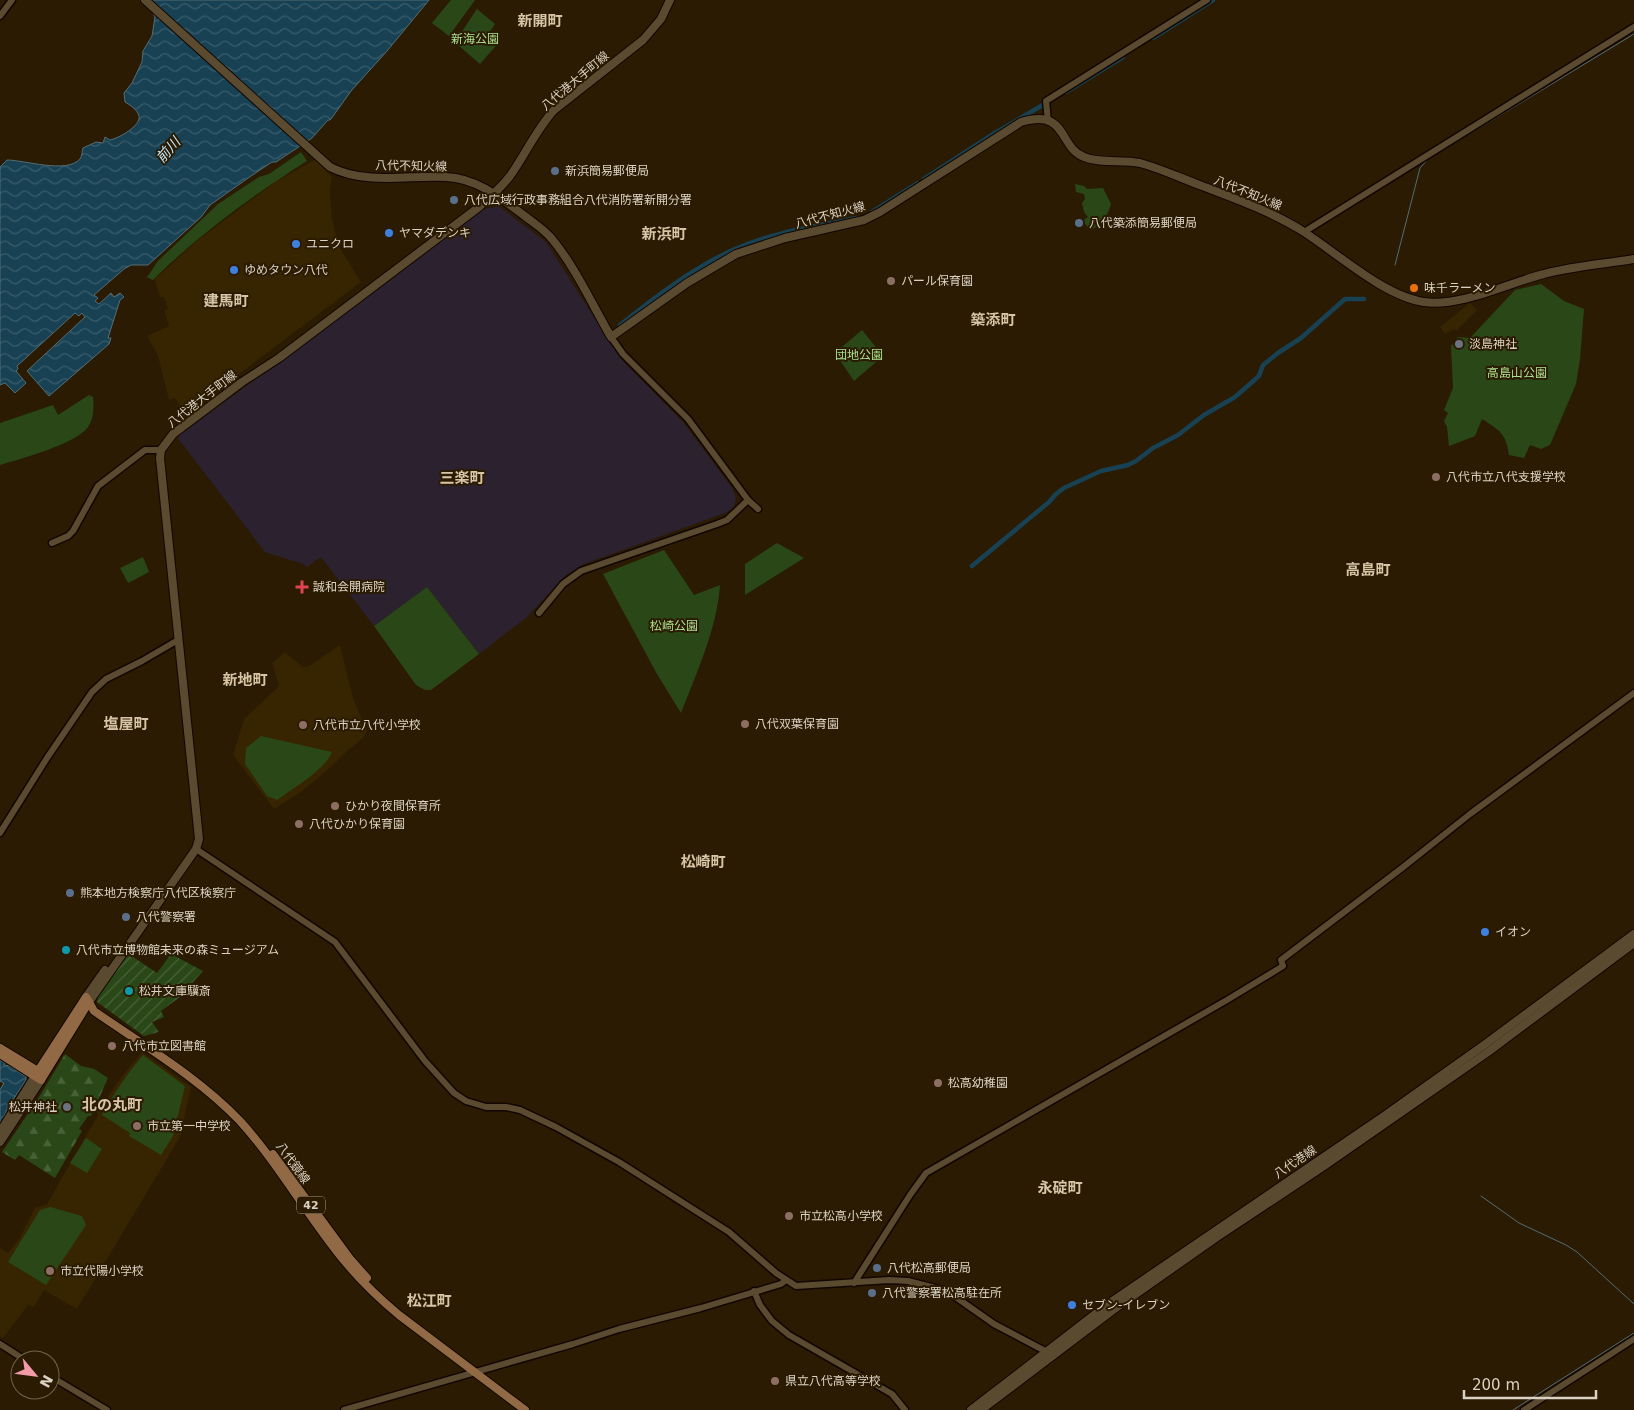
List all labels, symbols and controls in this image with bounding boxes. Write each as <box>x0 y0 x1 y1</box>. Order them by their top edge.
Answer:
district label: 新開町 <box>517 12 563 30</box>
park label: 新海公園 <box>451 32 499 46</box>
street label: 八代港大手町線 <box>538 49 612 113</box>
water label: 前川 <box>153 133 185 166</box>
street label: 八代不知火線 <box>375 158 447 174</box>
place label: 新浜簡易郵便局 <box>565 164 649 178</box>
marker: 新浜簡易郵便局 <box>549 165 561 177</box>
street label: 八代不知火線 <box>1212 173 1284 213</box>
place label: 八代広域行政事務組合八代消防署新開分署 <box>464 193 692 207</box>
marker: 八代広域行政事務組合八代消防署新開分署 <box>448 194 460 206</box>
street label: 八代不知火線 <box>793 199 867 231</box>
place label: 八代築添簡易郵便局 <box>1089 216 1197 230</box>
marker: 八代築添簡易郵便局 <box>1073 217 1085 229</box>
district label: 新浜町 <box>641 225 687 243</box>
place label: ヤマダデンキ <box>399 226 471 240</box>
marker: ヤマダデンキ <box>383 227 395 239</box>
place label: ユニクロ <box>306 237 354 251</box>
marker: ユニクロ <box>290 238 302 250</box>
place label: ゆめタウン八代 <box>244 263 328 277</box>
marker: ゆめタウン八代 <box>228 264 240 276</box>
place label: パール保育園 <box>901 274 973 288</box>
marker: パール保育園 <box>885 275 897 287</box>
place label: 味千ラーメン <box>1424 281 1496 295</box>
marker: 味千ラーメン <box>1408 282 1420 294</box>
district label: 建馬町 <box>203 292 249 310</box>
district label: 築添町 <box>970 311 1016 329</box>
place label: 淡島神社 <box>1469 337 1517 351</box>
marker: 淡島神社 <box>1453 338 1465 350</box>
park label: 団地公園 <box>835 348 883 362</box>
park label: 高島山公園 <box>1487 366 1547 380</box>
street label: 八代港大手町線 <box>165 368 239 430</box>
district label: 三楽町 <box>439 469 485 487</box>
place label: 八代市立八代支援学校 <box>1446 470 1566 484</box>
marker: 八代市立八代支援学校 <box>1430 471 1442 483</box>
district label: 高島町 <box>1345 561 1391 579</box>
marker: 誠和会開病院 <box>295 580 309 594</box>
place label: 誠和会開病院 <box>313 580 385 594</box>
park label: 松崎公園 <box>650 619 698 633</box>
district label: 新地町 <box>222 671 268 689</box>
district label: 塩屋町 <box>103 715 149 733</box>
place label: 八代双葉保育園 <box>755 717 839 731</box>
place label: 八代市立八代小学校 <box>313 718 421 732</box>
marker: 八代双葉保育園 <box>739 718 751 730</box>
marker: 八代市立八代小学校 <box>297 719 309 731</box>
place label: ひかり夜間保育所 <box>345 799 441 813</box>
marker: ひかり夜間保育所 <box>329 800 341 812</box>
place label: 八代ひかり保育園 <box>309 817 405 831</box>
marker: 八代ひかり保育園 <box>293 818 305 830</box>
district label: 松崎町 <box>680 853 726 871</box>
place label: 熊本地方検察庁八代区検察庁 <box>80 886 236 900</box>
marker: 熊本地方検察庁八代区検察庁 <box>64 887 76 899</box>
place label: 八代警察署 <box>136 910 196 924</box>
marker: 八代警察署 <box>120 911 132 923</box>
place label: イオン <box>1495 925 1531 939</box>
marker: イオン <box>1479 926 1491 938</box>
place label: 八代市立博物館未来の森ミュージアム <box>76 943 279 957</box>
marker: 八代市立博物館未来の森ミュージアム <box>60 944 72 956</box>
place label: 松井文庫驥斎 <box>139 984 211 998</box>
marker: 松井文庫驥斎 <box>123 985 135 997</box>
place label: 八代市立図書館 <box>122 1039 206 1053</box>
marker: 八代市立図書館 <box>106 1040 118 1052</box>
place label: 松高幼稚園 <box>948 1076 1008 1090</box>
marker: 松高幼稚園 <box>932 1077 944 1089</box>
district label: 北の丸町 <box>82 1096 142 1114</box>
place label: 松井神社 <box>9 1100 57 1114</box>
marker: 松井神社 <box>61 1101 73 1113</box>
place label: 市立第一中学校 <box>147 1119 231 1133</box>
marker: 市立第一中学校 <box>131 1120 143 1132</box>
street label: 八代鏡線 <box>273 1139 313 1187</box>
street label: 八代港線 <box>1271 1143 1319 1181</box>
district label: 永碇町 <box>1037 1179 1083 1197</box>
road number: 42 <box>297 1196 325 1214</box>
place label: 市立松高小学校 <box>799 1209 883 1223</box>
marker: 市立松高小学校 <box>783 1210 795 1222</box>
place label: 八代松高郵便局 <box>887 1261 971 1275</box>
marker: 八代松高郵便局 <box>871 1262 883 1274</box>
place label: 市立代陽小学校 <box>60 1264 144 1278</box>
marker: 市立代陽小学校 <box>44 1265 56 1277</box>
place label: 八代警察署松高駐在所 <box>882 1286 1002 1300</box>
marker: 八代警察署松高駐在所 <box>866 1287 878 1299</box>
district label: 松江町 <box>406 1292 452 1310</box>
place label: セブン-イレブン <box>1082 1298 1170 1312</box>
marker: セブン-イレブン <box>1066 1299 1078 1311</box>
north arrow <box>10 1350 60 1400</box>
scale bar <box>1464 1368 1596 1400</box>
text: N <box>37 1372 56 1390</box>
place label: 県立八代高等学校 <box>785 1374 881 1388</box>
marker: 県立八代高等学校 <box>769 1375 781 1387</box>
text: 200 m <box>1472 1376 1520 1394</box>

